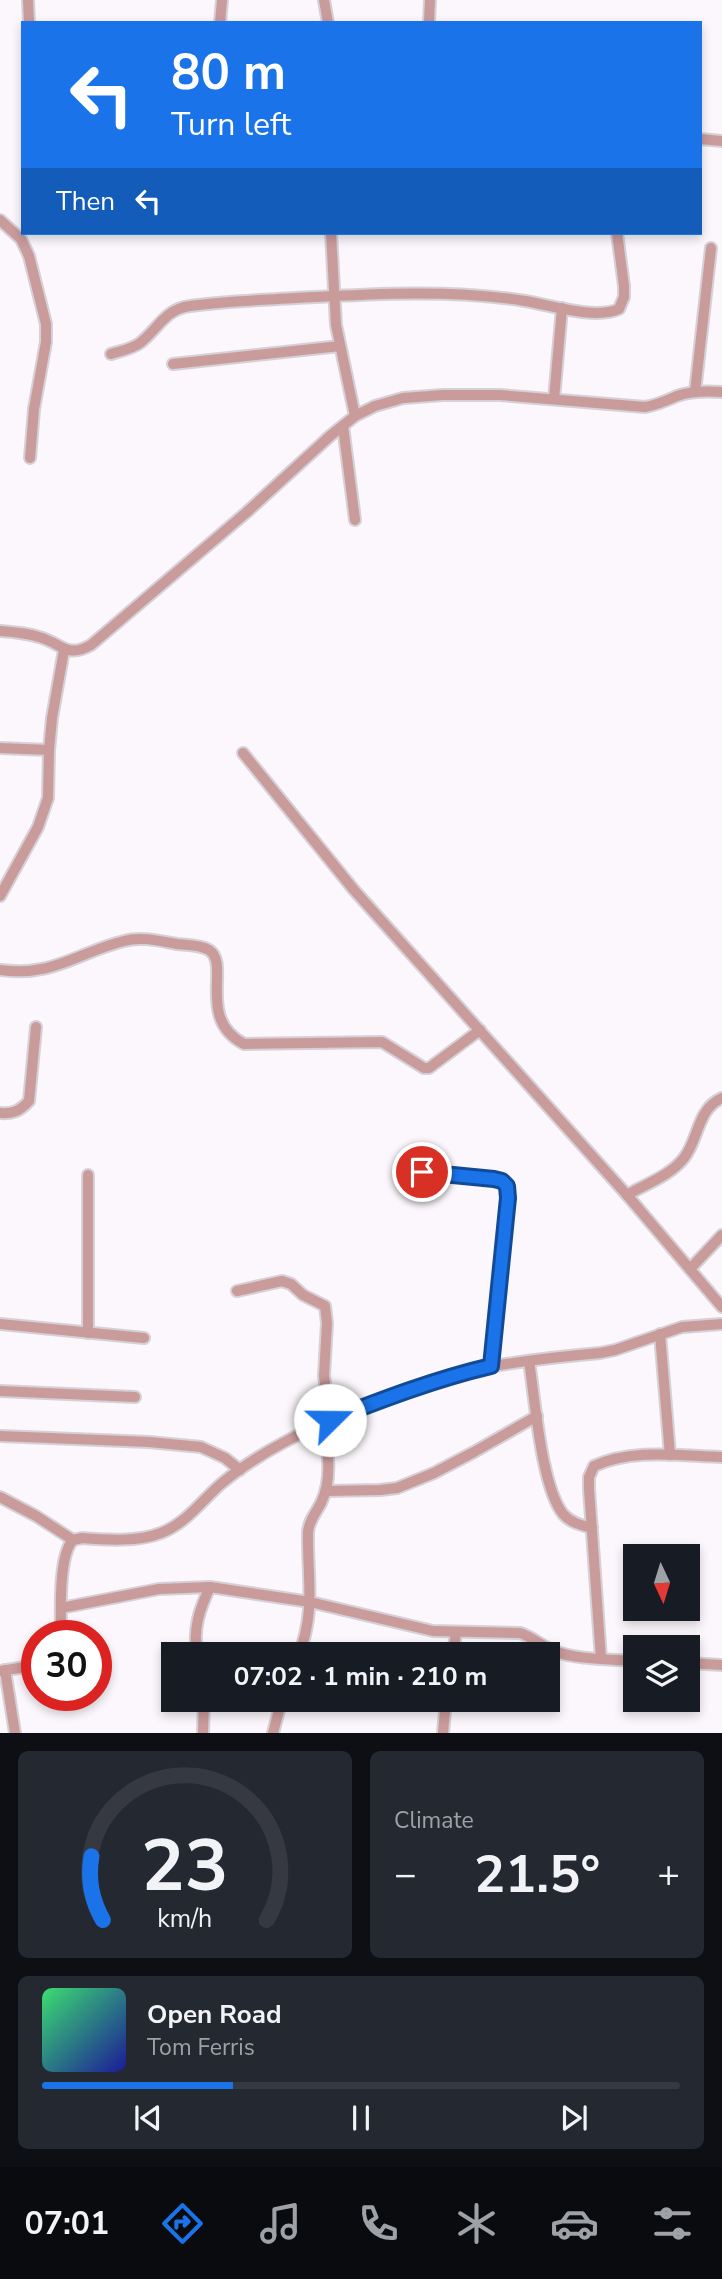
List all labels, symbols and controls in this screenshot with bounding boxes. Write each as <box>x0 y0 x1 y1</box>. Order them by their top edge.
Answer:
text: 80 m <box>171 39 286 106</box>
icon: left <box>56 49 147 140</box>
text: Turn left <box>171 103 291 146</box>
icon: left <box>129 182 167 220</box>
text: Then <box>56 184 115 219</box>
pin <box>392 1142 452 1202</box>
icon: arrive <box>403 1153 441 1191</box>
position arrow <box>293 1383 367 1457</box>
north arrow <box>623 1544 700 1620</box>
map controls <box>623 1544 700 1712</box>
speed limit sign: 30 <box>21 1620 112 1711</box>
button: layers <box>623 1635 700 1712</box>
text: 07:02 · 1 min · 210 m <box>234 1659 487 1694</box>
text: Climate <box>394 1805 474 1836</box>
text: 23 <box>141 1817 229 1917</box>
text: 21.5° <box>474 1839 600 1910</box>
text: − <box>394 1849 417 1900</box>
text: + <box>657 1849 680 1900</box>
text: km/h <box>157 1902 213 1936</box>
text: Open Road <box>147 1997 282 2032</box>
text: Tom Ferris <box>147 2032 255 2063</box>
icon: previous <box>129 2099 167 2137</box>
icon: pause <box>342 2099 380 2137</box>
icon: next <box>555 2099 593 2137</box>
icon: directions <box>158 2199 207 2248</box>
icon: music <box>256 2199 305 2248</box>
icon: phone <box>354 2199 403 2248</box>
icon: climate <box>452 2199 501 2248</box>
icon: car <box>550 2199 599 2248</box>
icon: filters <box>648 2199 697 2248</box>
text: 07:01 <box>25 2202 109 2245</box>

